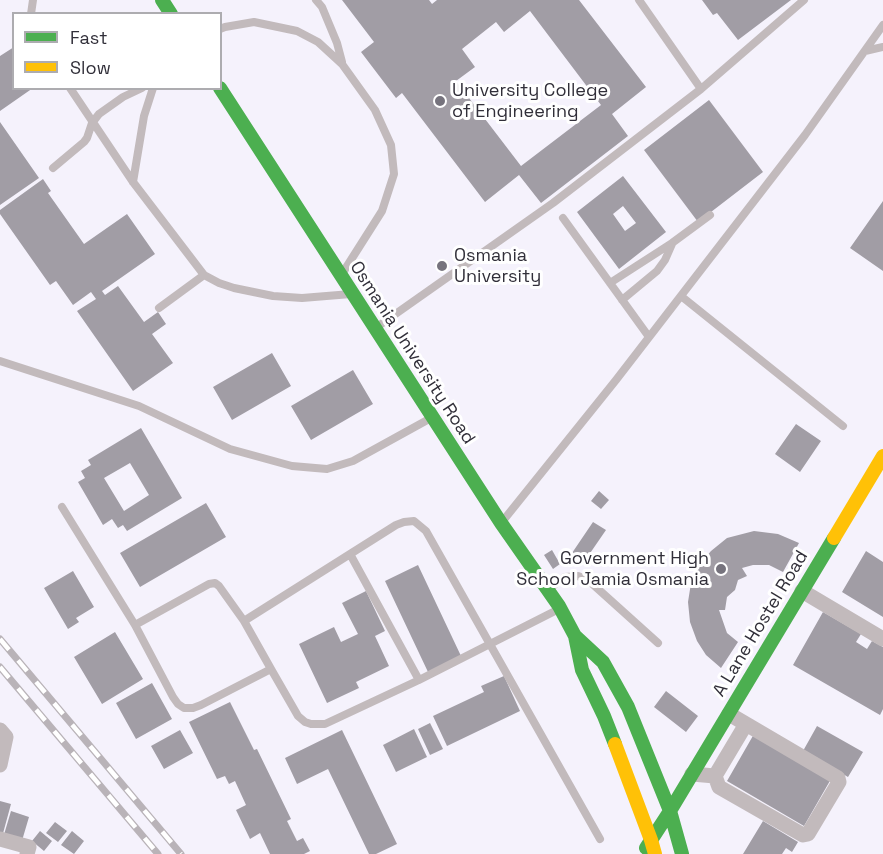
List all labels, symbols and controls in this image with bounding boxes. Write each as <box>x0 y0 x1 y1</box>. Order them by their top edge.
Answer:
legend <box>12 12 222 90</box>
text: Fast <box>70 26 107 49</box>
text: Slow <box>70 56 111 79</box>
place label: University College of Engineering <box>452 80 608 122</box>
marker: University College of Engineering <box>433 94 447 108</box>
place label: Osmania University <box>454 245 541 288</box>
street label: Osmania University Road <box>345 257 479 449</box>
marker: Osmania University <box>435 259 449 273</box>
street label: A Lane Hostel Road <box>709 547 813 701</box>
place label: Government High School Jamia Osmania <box>516 548 709 590</box>
marker: Government High School Jamia Osmania <box>714 562 728 576</box>

